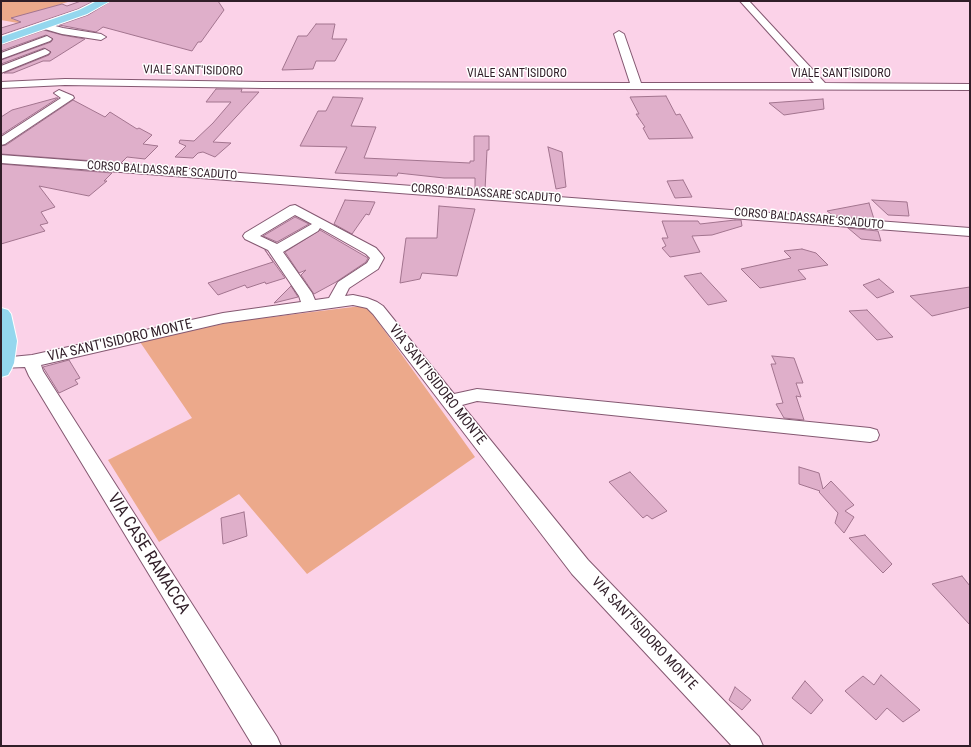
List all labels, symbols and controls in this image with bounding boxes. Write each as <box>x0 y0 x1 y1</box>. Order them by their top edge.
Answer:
street label: VIALE SANT'ISIDORO <box>143 63 243 79</box>
street label: VIALE SANT'ISIDORO <box>467 67 567 81</box>
street label: VIALE SANT'ISIDORO <box>791 67 891 81</box>
street label: CORSO BALDASSARE SCADUTO <box>86 159 238 183</box>
street label: CORSO BALDASSARE SCADUTO <box>410 182 562 206</box>
street label: CORSO BALDASSARE SCADUTO <box>733 205 885 233</box>
street label: VIA SANT'ISIDORO MONTE <box>46 316 194 366</box>
street label: VIA SANT'ISIDORO MONTE <box>385 322 489 448</box>
street label: VIA CASE RAMACCA <box>103 490 193 618</box>
street label: VIA SANT'ISIDORO MONTE <box>587 574 701 694</box>

